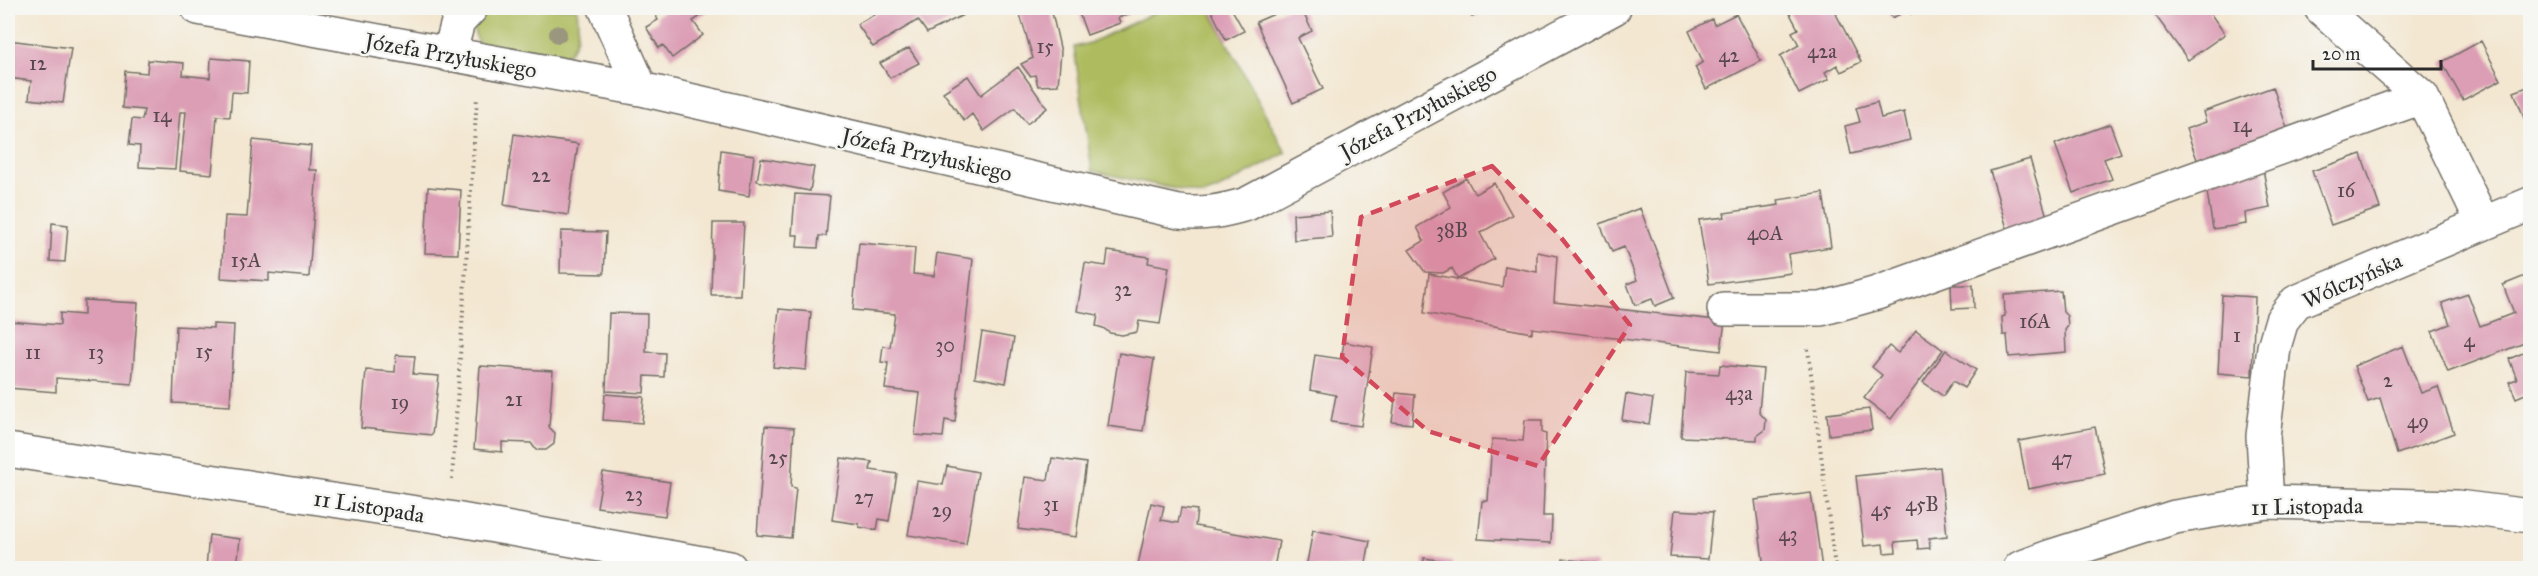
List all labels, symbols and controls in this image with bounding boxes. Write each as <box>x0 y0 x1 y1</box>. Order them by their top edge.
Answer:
street label: Józefa Przyłuskiego <box>361 27 539 84</box>
scale bar <box>2313 33 2440 71</box>
house number: 15 <box>1036 34 1054 58</box>
house number: 42a <box>1807 39 1837 63</box>
house number: 42 <box>1718 43 1740 67</box>
text: 20 m <box>2322 43 2360 65</box>
house number: 12 <box>29 51 47 75</box>
street label: Józefa Przyłuskiego <box>1333 60 1501 166</box>
house number: 14 <box>152 103 172 127</box>
house number: 14 <box>2232 113 2252 137</box>
street label: Józefa Przyłuskiego <box>837 121 1015 187</box>
house number: 22 <box>531 163 551 187</box>
house number: 16 <box>2337 178 2356 202</box>
house number: 38B <box>1436 218 1468 242</box>
house number: 40A <box>1747 221 1784 245</box>
street label: Wólczyńska <box>2298 246 2407 314</box>
house number: 15A <box>231 248 262 272</box>
house number: 32 <box>1114 277 1132 301</box>
house number: 16A <box>2019 309 2051 333</box>
house number: 1 <box>2233 323 2241 347</box>
house number: 4 <box>2463 328 2475 352</box>
house number: 30 <box>935 333 955 357</box>
house number: 15 <box>195 339 213 363</box>
house number: 11 <box>25 340 41 364</box>
house number: 13 <box>88 340 104 364</box>
house number: 2 <box>2383 368 2393 392</box>
house number: 43a <box>1725 381 1753 405</box>
house number: 21 <box>505 387 523 411</box>
house number: 19 <box>391 390 409 414</box>
house number: 49 <box>2407 409 2429 433</box>
house number: 25 <box>768 445 788 469</box>
house number: 47 <box>2052 446 2072 470</box>
house number: 23 <box>625 482 643 506</box>
street label: 11 Listopada <box>311 484 427 529</box>
house number: 27 <box>854 485 874 509</box>
house number: 31 <box>1043 492 1059 516</box>
house number: 45B <box>1905 492 1939 516</box>
street label: 11 Listopada <box>2251 492 2364 521</box>
house number: 45 <box>1871 497 1891 521</box>
house number: 29 <box>932 498 952 522</box>
house number: 43 <box>1778 522 1798 546</box>

